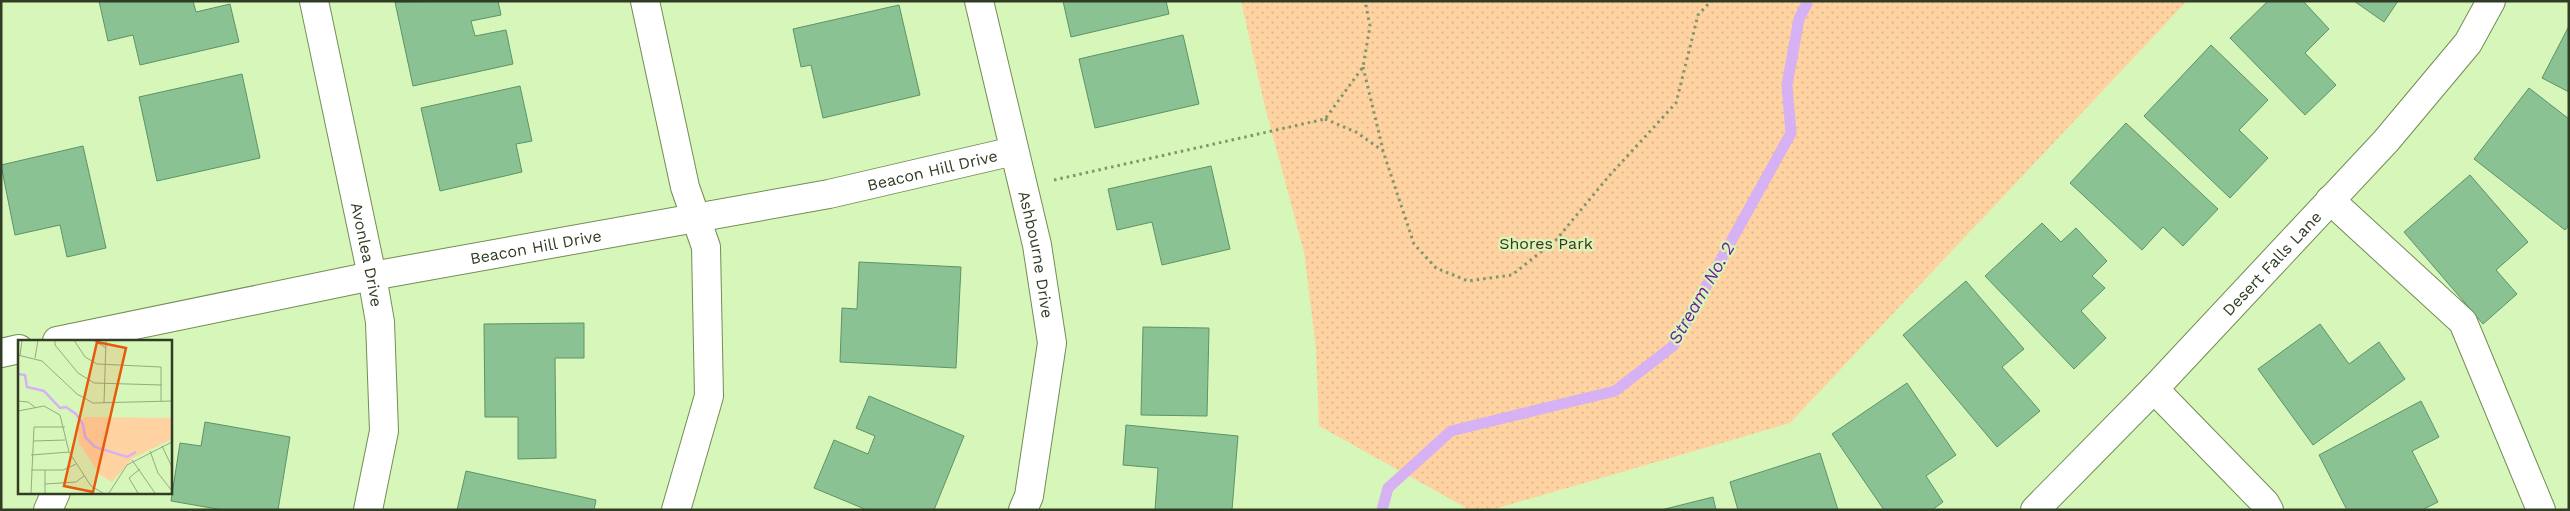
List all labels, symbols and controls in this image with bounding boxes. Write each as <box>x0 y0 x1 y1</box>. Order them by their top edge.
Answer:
street label: Beacon Hill Drive <box>865 146 999 194</box>
street label: Ashbourne Drive <box>1015 189 1058 319</box>
street label: Avonlea Drive <box>347 201 387 308</box>
street label: Desert Falls Lane <box>2218 207 2325 319</box>
street label: Beacon Hill Drive <box>468 225 603 268</box>
park label: Shores Park <box>1499 234 1593 253</box>
water label: Stream No. 2 <box>1663 238 1739 348</box>
inset map <box>18 340 171 494</box>

